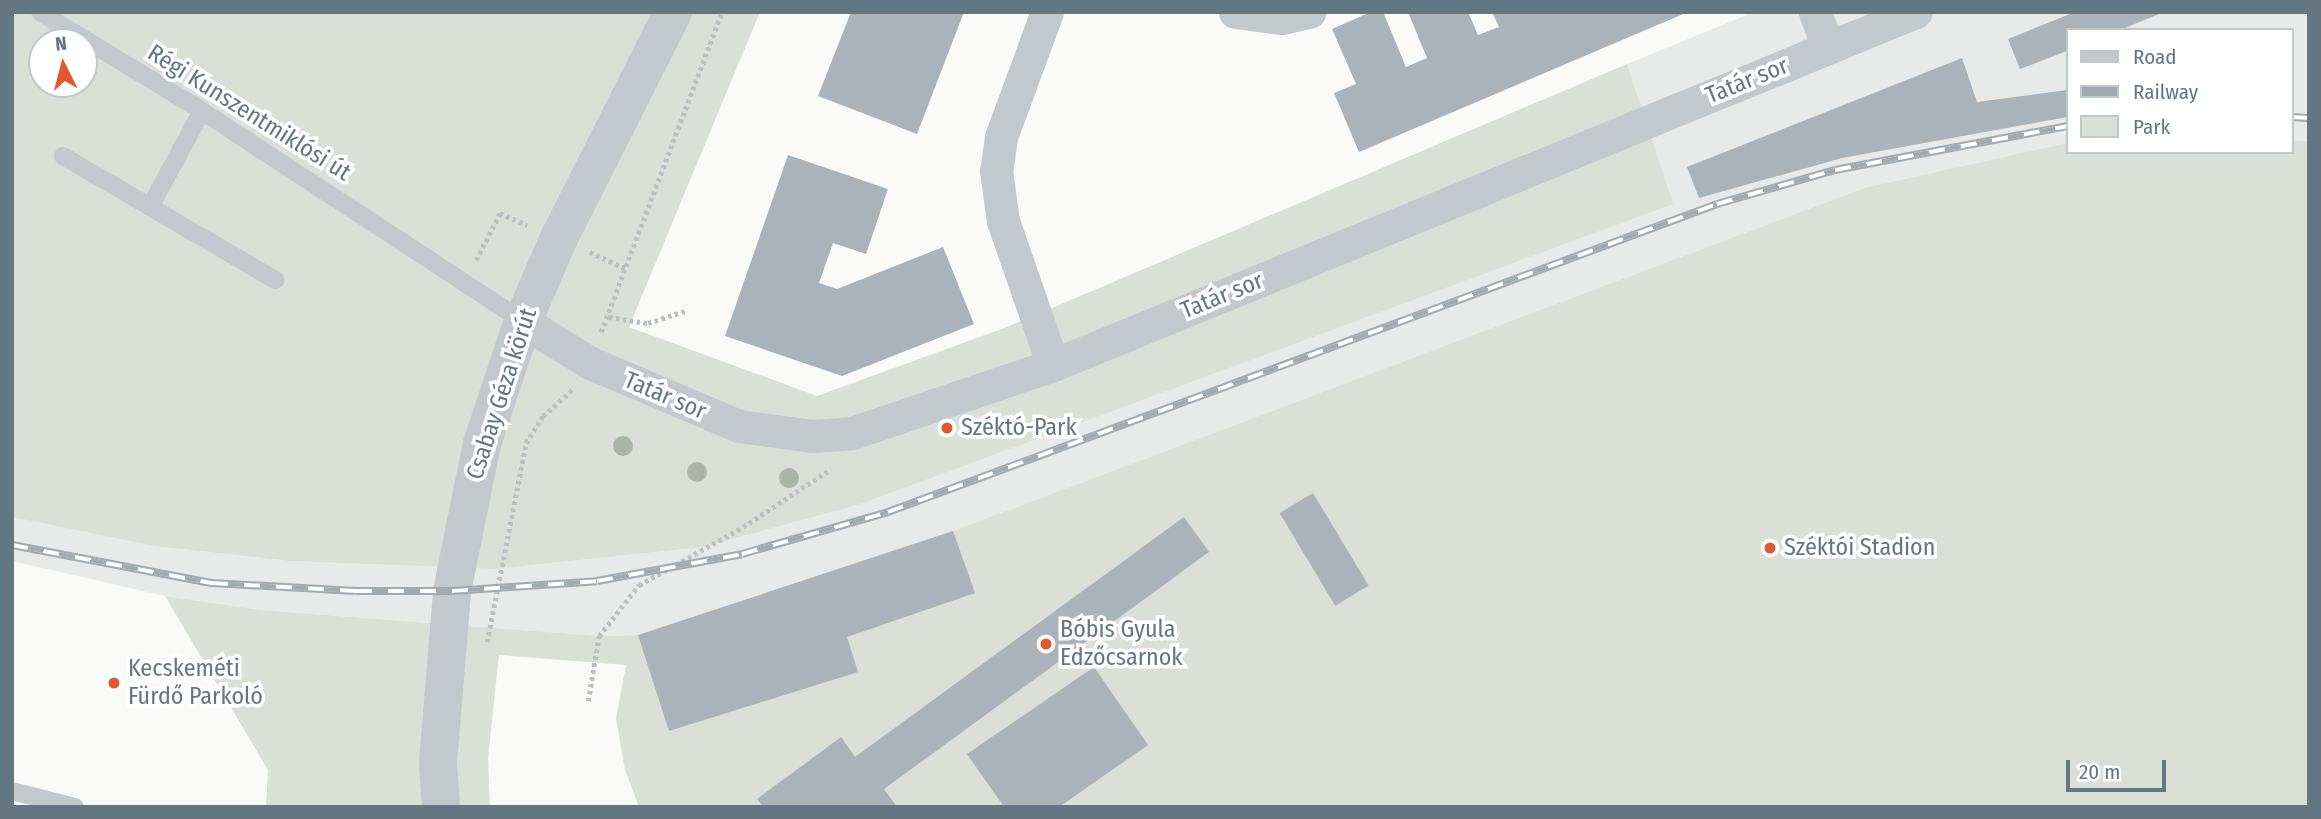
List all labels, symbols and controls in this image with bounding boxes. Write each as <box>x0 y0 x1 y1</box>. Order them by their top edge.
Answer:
north arrow <box>28 28 98 98</box>
legend <box>2066 28 2293 154</box>
text: N <box>54 32 68 56</box>
street label: Régi Kunszentmiklósi út <box>142 39 356 187</box>
text: Road <box>2133 44 2177 70</box>
street label: Tatár sor <box>1702 51 1792 111</box>
text: Railway <box>2133 79 2198 105</box>
text: Park <box>2133 114 2170 140</box>
street label: Tatár sor <box>1177 266 1267 326</box>
street label: Csabay Géza körút <box>461 305 543 483</box>
street label: Tatár sor <box>620 366 710 426</box>
place label: Széktó-Park <box>961 414 1077 442</box>
marker: Széktó-Park <box>939 420 955 436</box>
place label: Széktói Stadion <box>1784 534 1935 562</box>
marker: Széktói Stadion <box>1762 540 1778 556</box>
place label: Bóbis Gyula Edzőcsarnok <box>1060 616 1183 672</box>
marker: Bóbis Gyula Edzőcsarnok <box>1038 636 1054 652</box>
place label: Kecskeméti Fürdő Parkoló <box>128 655 263 711</box>
marker: Kecskeméti Fürdő Parkoló <box>106 675 122 691</box>
scale bar <box>2069 746 2169 790</box>
text: 20 m <box>2079 759 2120 785</box>

